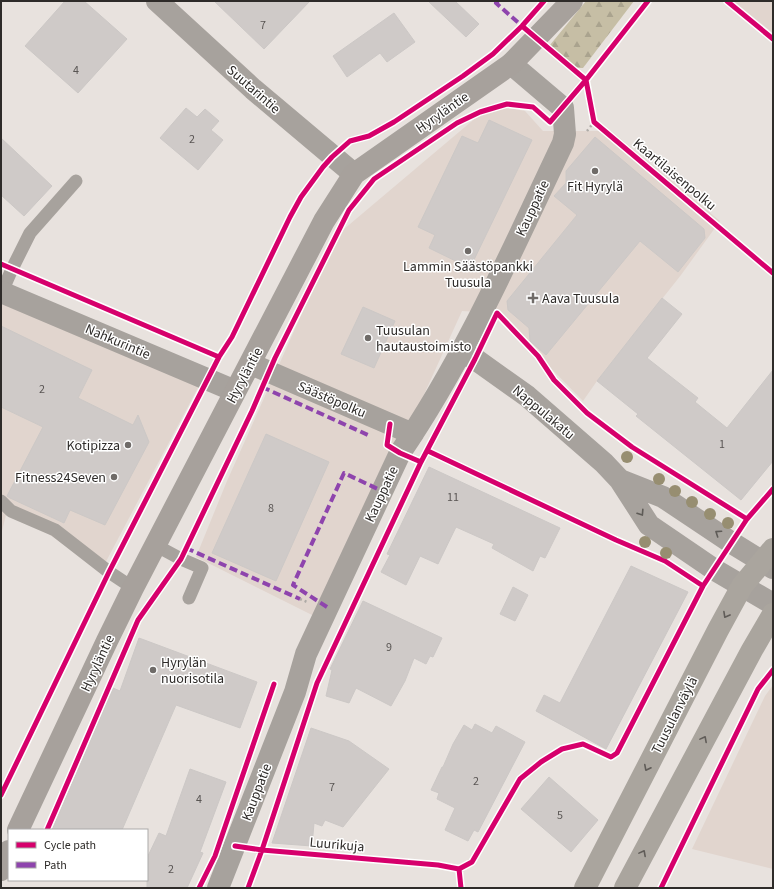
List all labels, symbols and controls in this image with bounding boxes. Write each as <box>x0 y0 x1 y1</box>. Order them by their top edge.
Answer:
house number: 7 <box>260 17 266 34</box>
street label: Suutarintie <box>222 61 285 119</box>
house number: 4 <box>73 62 79 79</box>
street label: Hyryläntie <box>412 87 473 138</box>
house number: 2 <box>189 131 195 148</box>
street label: Kaartilaisenpolku <box>628 134 720 216</box>
marker: Fit Hyrylä <box>590 166 600 176</box>
street label: Kauppatie <box>511 177 555 240</box>
place label: Fit Hyrylä <box>567 177 623 197</box>
marker: Lammin Säästöpankki Tuusula <box>463 246 473 256</box>
place label: Lammin Säästöpankki Tuusula <box>403 257 533 293</box>
place label: Aava Tuusula <box>542 289 619 309</box>
marker: Aava Tuusula <box>527 292 539 304</box>
street label: Nahkurintie <box>82 319 153 365</box>
place label: Tuusulan hautaustoimisto <box>376 321 471 357</box>
marker: Tuusulan hautaustoimisto <box>363 333 373 343</box>
street label: Hyryläntie <box>222 344 268 407</box>
street label: Säästöpolku <box>294 377 369 423</box>
house number: 2 <box>39 381 45 398</box>
street label: Nappulakatu <box>508 381 579 445</box>
place label: Kotipizza <box>67 436 120 456</box>
house number: 1 <box>719 436 725 453</box>
marker: Kotipizza <box>123 440 133 450</box>
street label: Kauppatie <box>360 463 404 526</box>
place label: Fitness24Seven <box>15 468 106 488</box>
marker: Fitness24Seven <box>109 472 119 482</box>
house number: 11 <box>447 489 459 506</box>
house number: 8 <box>268 500 274 517</box>
one-way arrow <box>636 508 643 515</box>
one-way arrow <box>715 531 722 538</box>
one-way arrow <box>724 611 731 618</box>
street label: Hyryläntie <box>76 632 120 695</box>
house number: 9 <box>386 639 392 656</box>
place label: Hyrylän nuorisotila <box>161 653 224 689</box>
marker: Hyrylän nuorisotila <box>148 665 158 675</box>
street label: Tuusulanväylä <box>647 673 703 758</box>
one-way arrow <box>699 736 707 743</box>
street label: Kauppatie <box>237 761 277 824</box>
one-way arrow <box>644 763 652 771</box>
house number: 2 <box>473 773 479 790</box>
house number: 7 <box>329 779 335 796</box>
house number: 4 <box>196 791 202 808</box>
house number: 5 <box>557 807 563 824</box>
legend <box>8 829 148 881</box>
street label: Luurikuja <box>309 833 365 857</box>
text: Cycle path <box>44 837 96 854</box>
one-way arrow <box>638 850 645 858</box>
text: Path <box>44 857 67 874</box>
house number: 2 <box>168 861 174 878</box>

